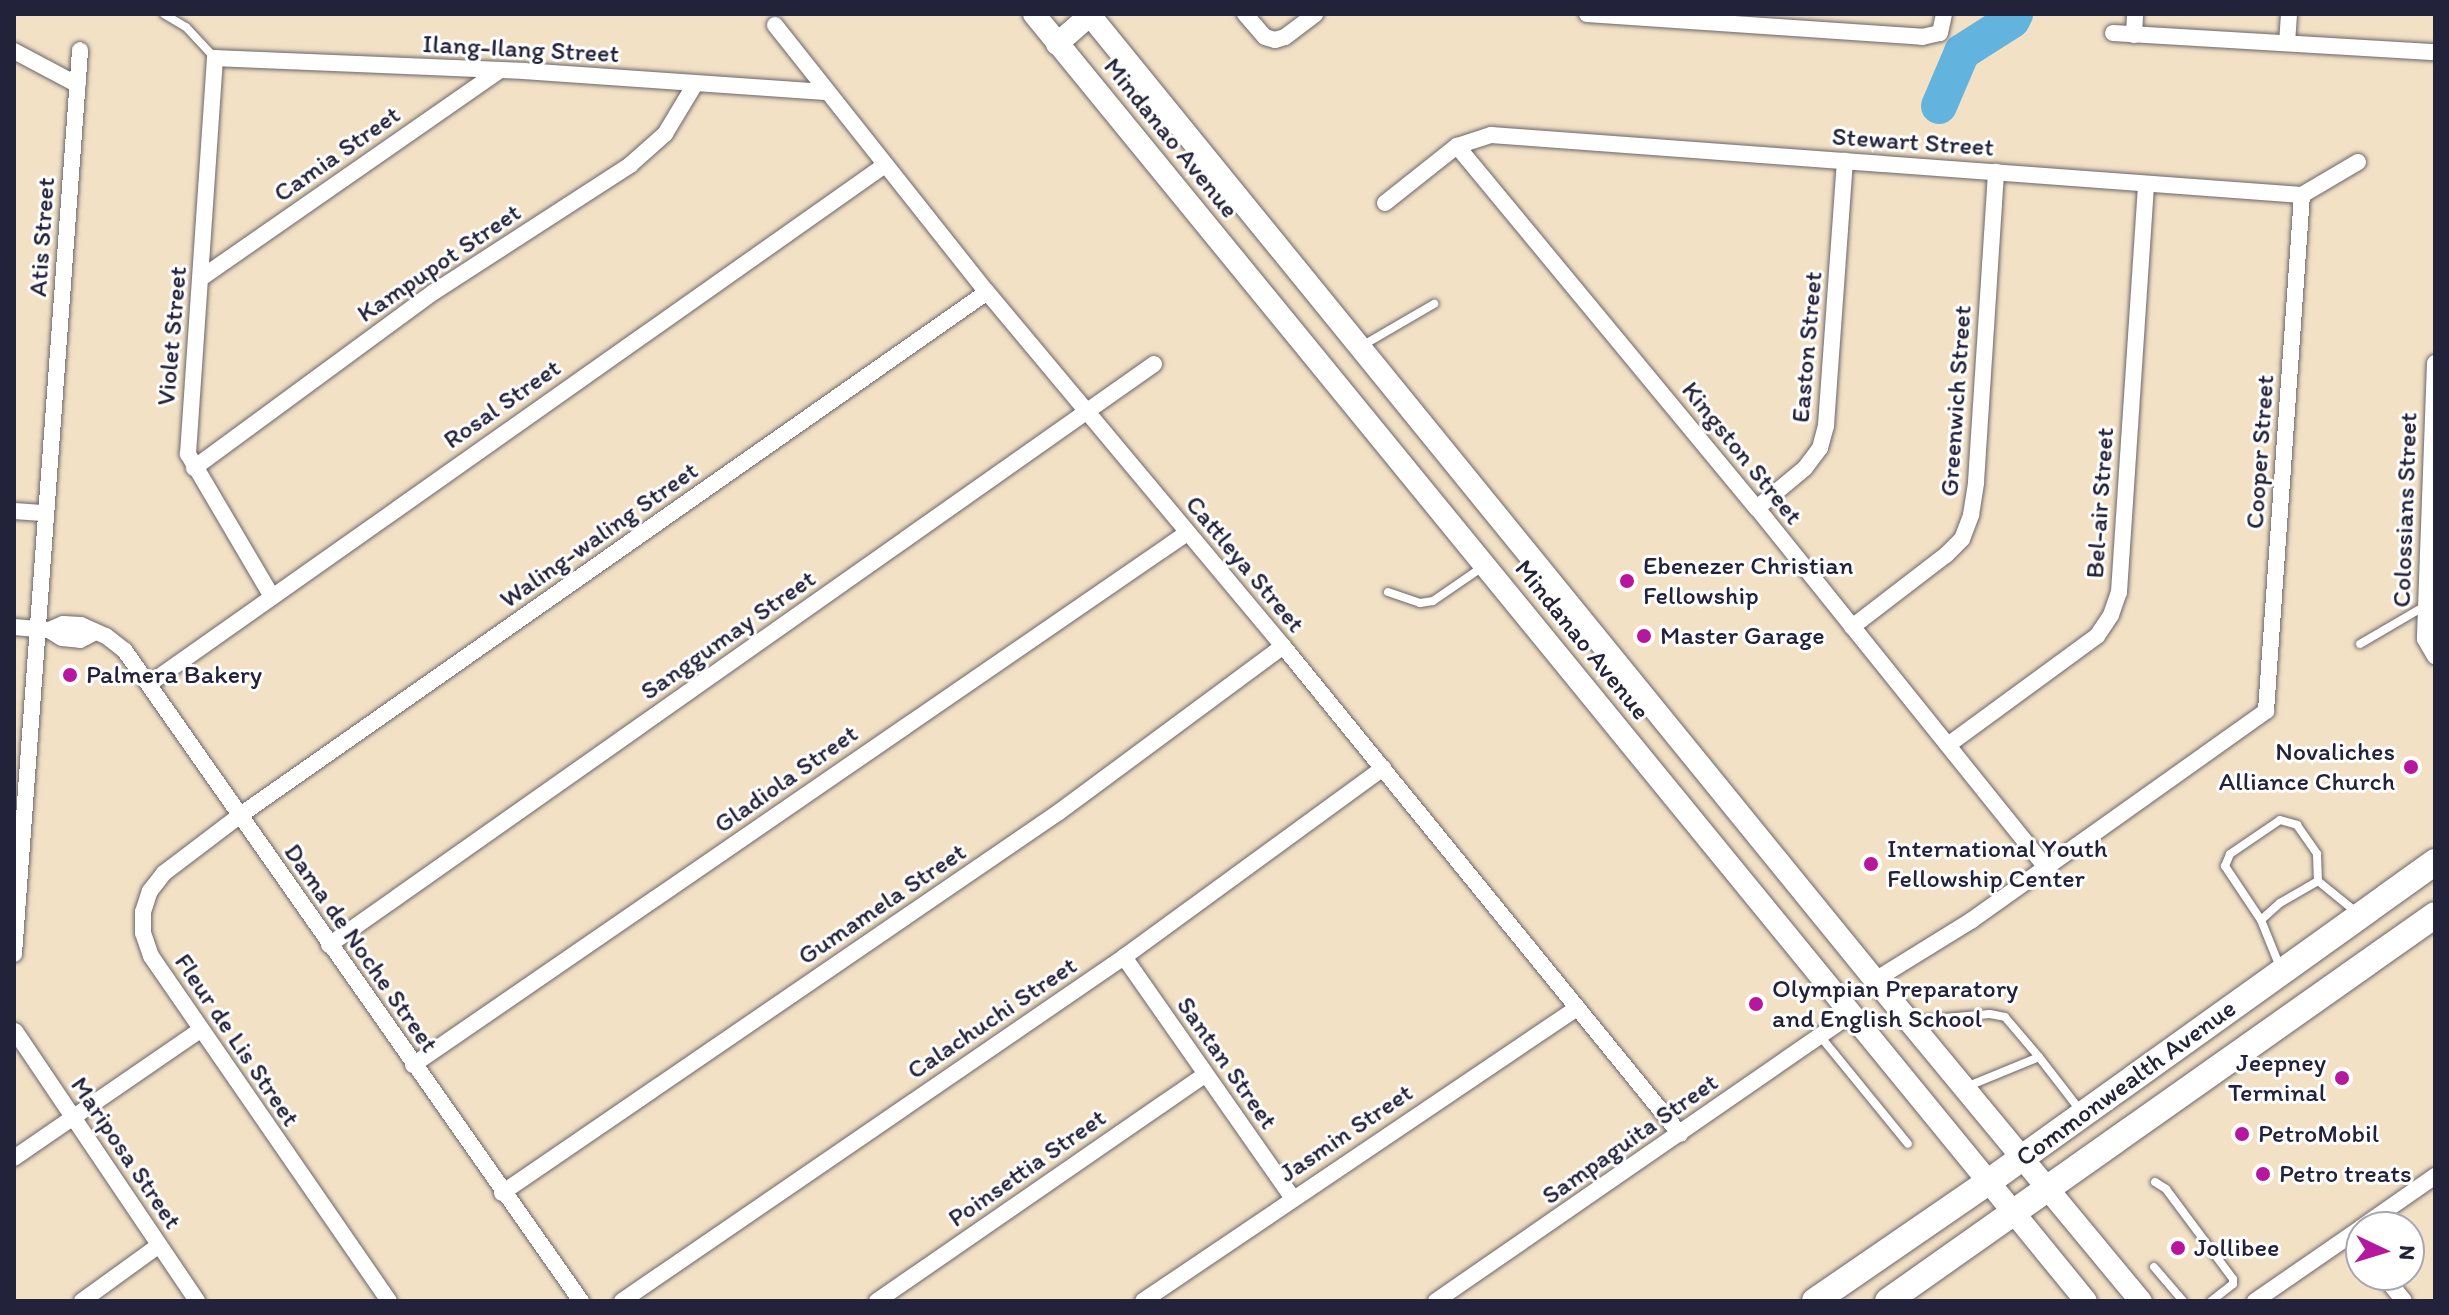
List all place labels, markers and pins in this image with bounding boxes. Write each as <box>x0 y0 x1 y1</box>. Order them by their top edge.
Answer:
place label: Ebenezer Christian Fellowship <box>1643 550 1853 612</box>
marker: Ebenezer Christian Fellowship <box>1618 572 1636 590</box>
place label: Master Garage <box>1660 620 1824 652</box>
marker: Master Garage <box>1635 627 1653 645</box>
place label: Palmera Bakery <box>86 659 262 691</box>
marker: Palmera Bakery <box>61 666 79 684</box>
place label: Novaliches Alliance Church <box>2218 736 2395 798</box>
marker: Novaliches Alliance Church <box>2402 758 2420 776</box>
place label: International Youth Fellowship Center <box>1887 833 2105 894</box>
marker: International Youth Fellowship Center <box>1862 855 1880 873</box>
place label: Olympian Preparatory and English School <box>1772 973 2017 1034</box>
marker: Olympian Preparatory and English School <box>1747 995 1765 1013</box>
place label: Jeepney Terminal <box>2228 1047 2326 1108</box>
marker: Jeepney Terminal <box>2333 1069 2351 1087</box>
place label: PetroMobil <box>2258 1118 2379 1150</box>
marker: PetroMobil <box>2233 1125 2251 1143</box>
place label: Petro treats <box>2279 1158 2410 1190</box>
marker: Petro treats <box>2254 1165 2272 1183</box>
place label: Jollibee <box>2194 1232 2279 1264</box>
marker: Jollibee <box>2169 1239 2187 1257</box>

